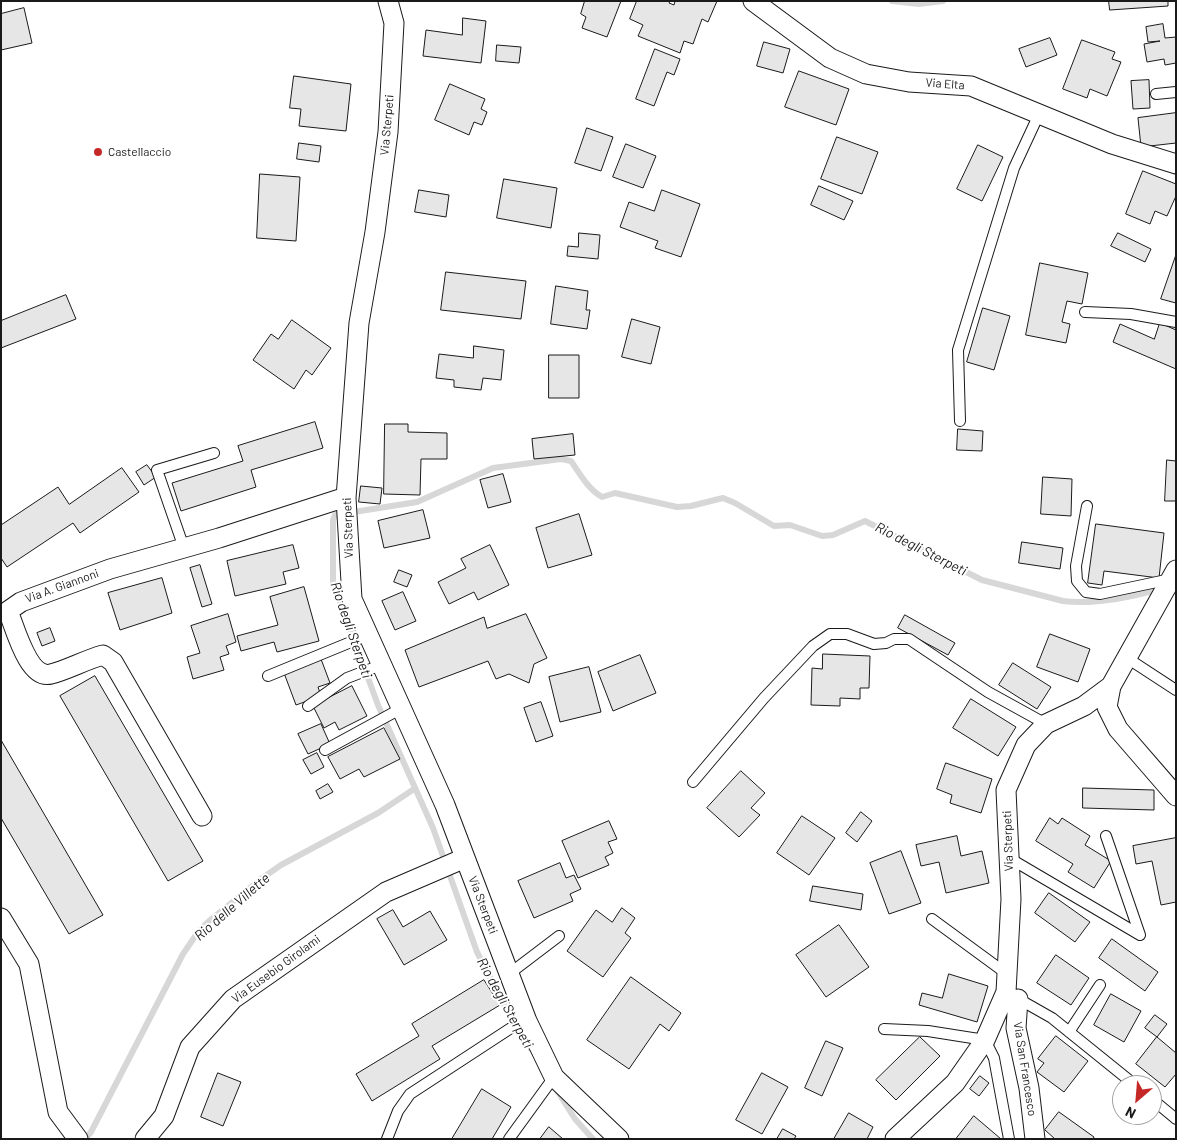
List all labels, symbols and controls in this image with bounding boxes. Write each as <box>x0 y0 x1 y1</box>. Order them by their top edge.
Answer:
street label: Via Elta <box>925 75 965 93</box>
street label: Via Sterpeti <box>377 94 397 156</box>
place label: Castellaccio <box>108 145 171 159</box>
marker: Castellaccio <box>92 146 104 158</box>
street label: Via Sterpeti <box>340 497 356 559</box>
water label: Rio degli Sterpeti <box>872 519 970 579</box>
street label: Via A. Giannoni <box>23 566 101 606</box>
water label: Rio degli Sterpeti <box>327 580 375 680</box>
street label: Via Sterpeti <box>1000 810 1016 872</box>
water label: Rio delle Villette <box>191 870 273 944</box>
street label: Via Sterpeti <box>465 874 501 936</box>
street label: Via Eusebio Girolami <box>229 932 323 1006</box>
water label: Rio degli Sterpeti <box>473 955 537 1051</box>
street label: Via San Francesco <box>1010 1021 1040 1117</box>
north arrow <box>1112 1075 1162 1125</box>
text: N <box>1122 1103 1138 1123</box>

